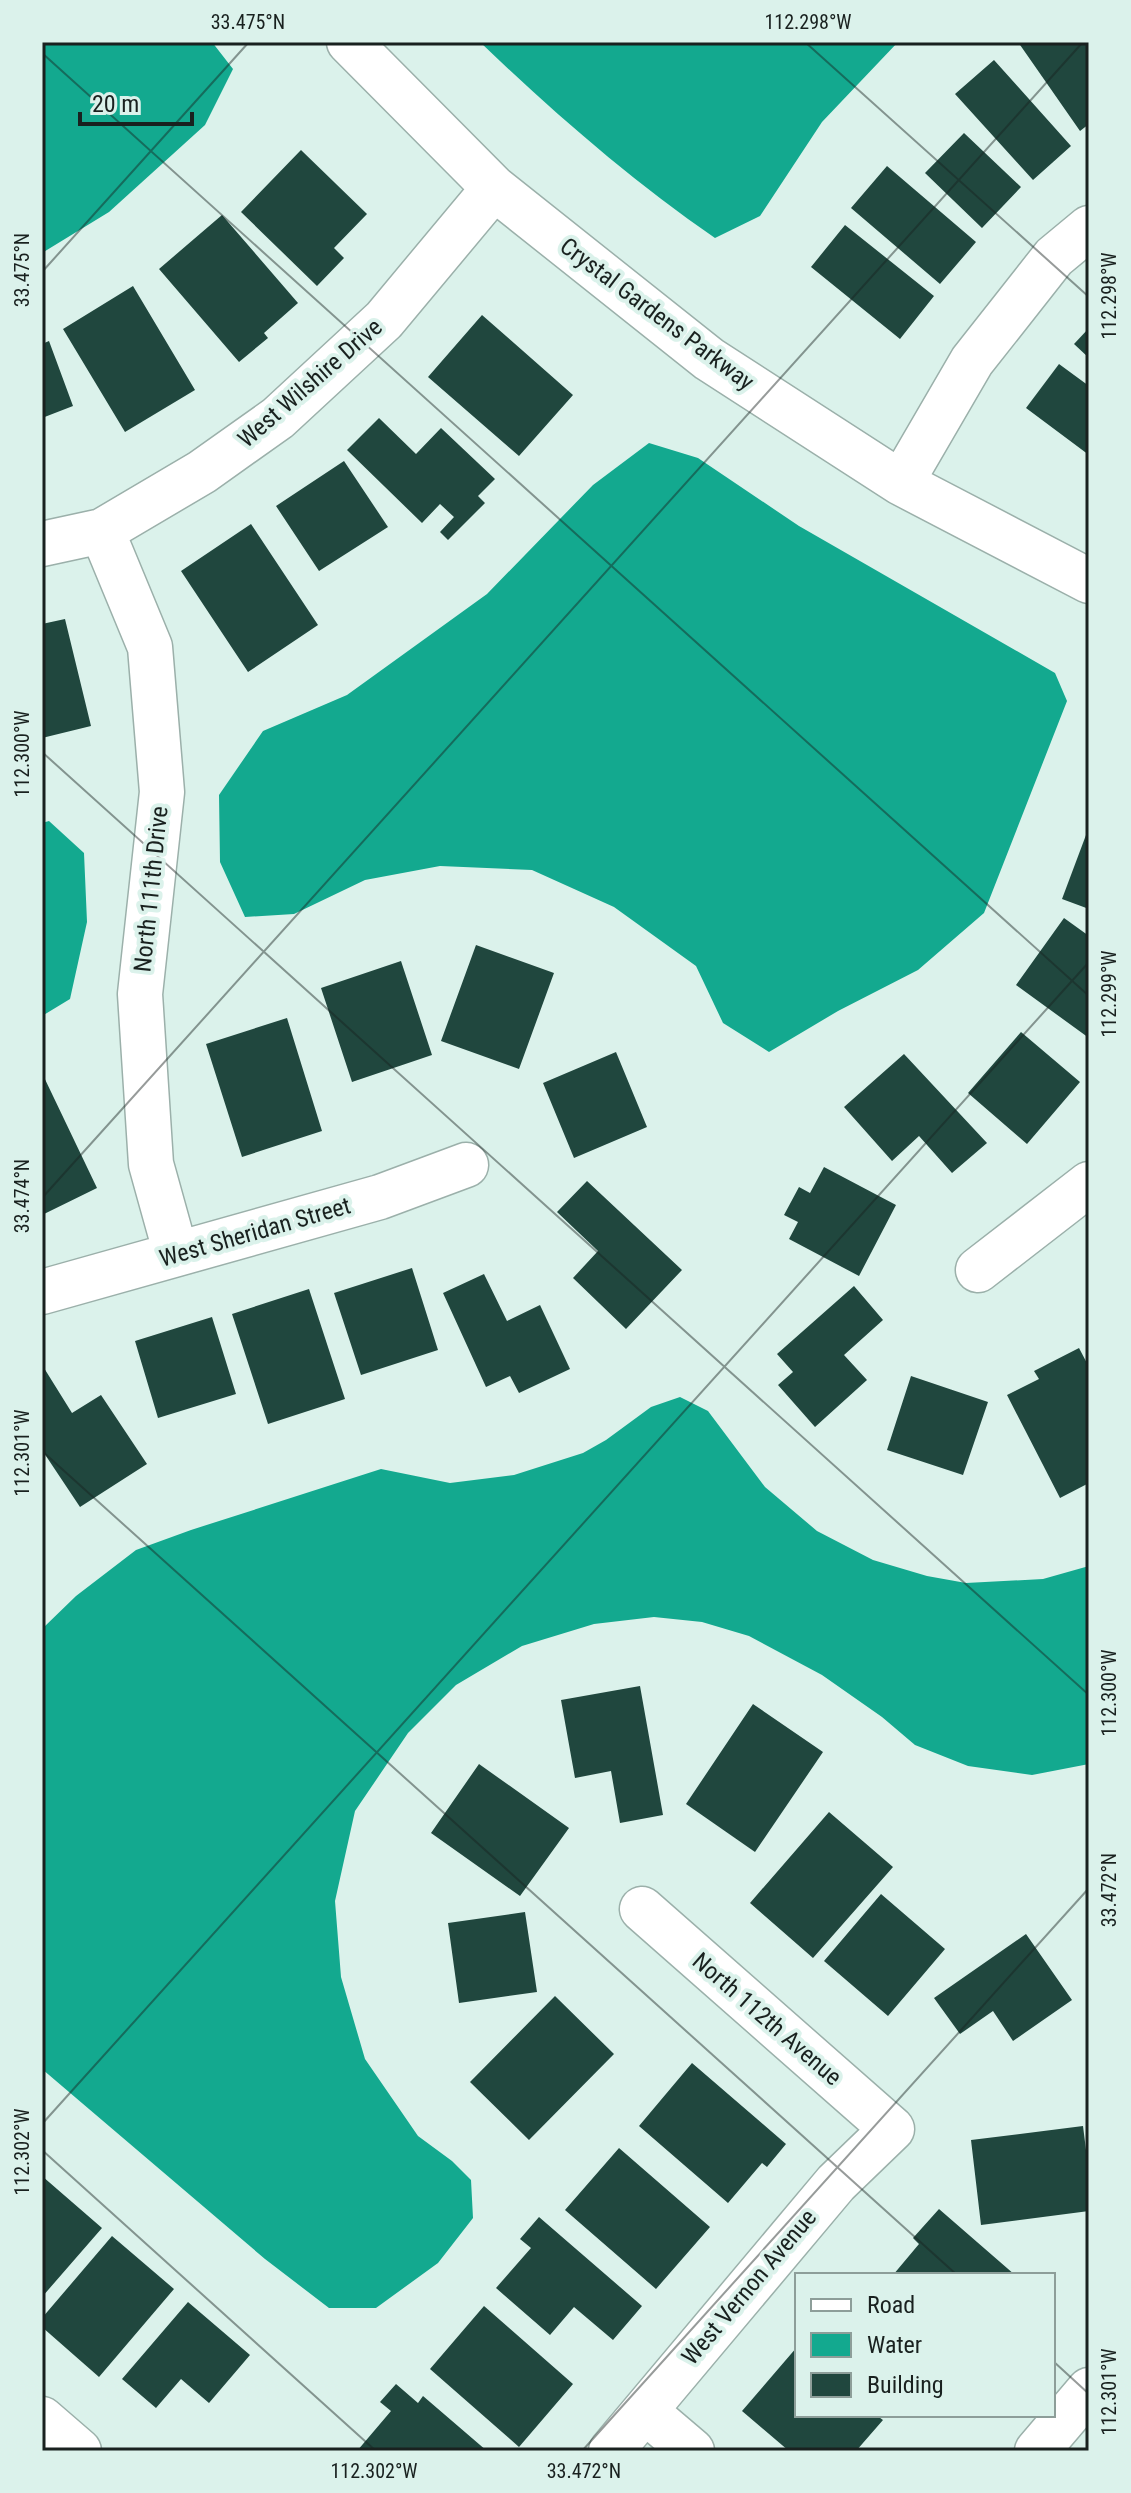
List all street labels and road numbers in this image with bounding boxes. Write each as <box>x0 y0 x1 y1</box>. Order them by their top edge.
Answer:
street label: Crystal Gardens Parkway <box>555 232 759 396</box>
street label: West Wilshire Drive <box>232 313 388 453</box>
street label: North 111th Drive <box>128 805 174 973</box>
street label: West Sheridan Street <box>156 1191 354 1273</box>
street label: North 112th Avenue <box>687 1947 847 2091</box>
street label: West Vernon Avenue <box>676 2204 822 2370</box>

